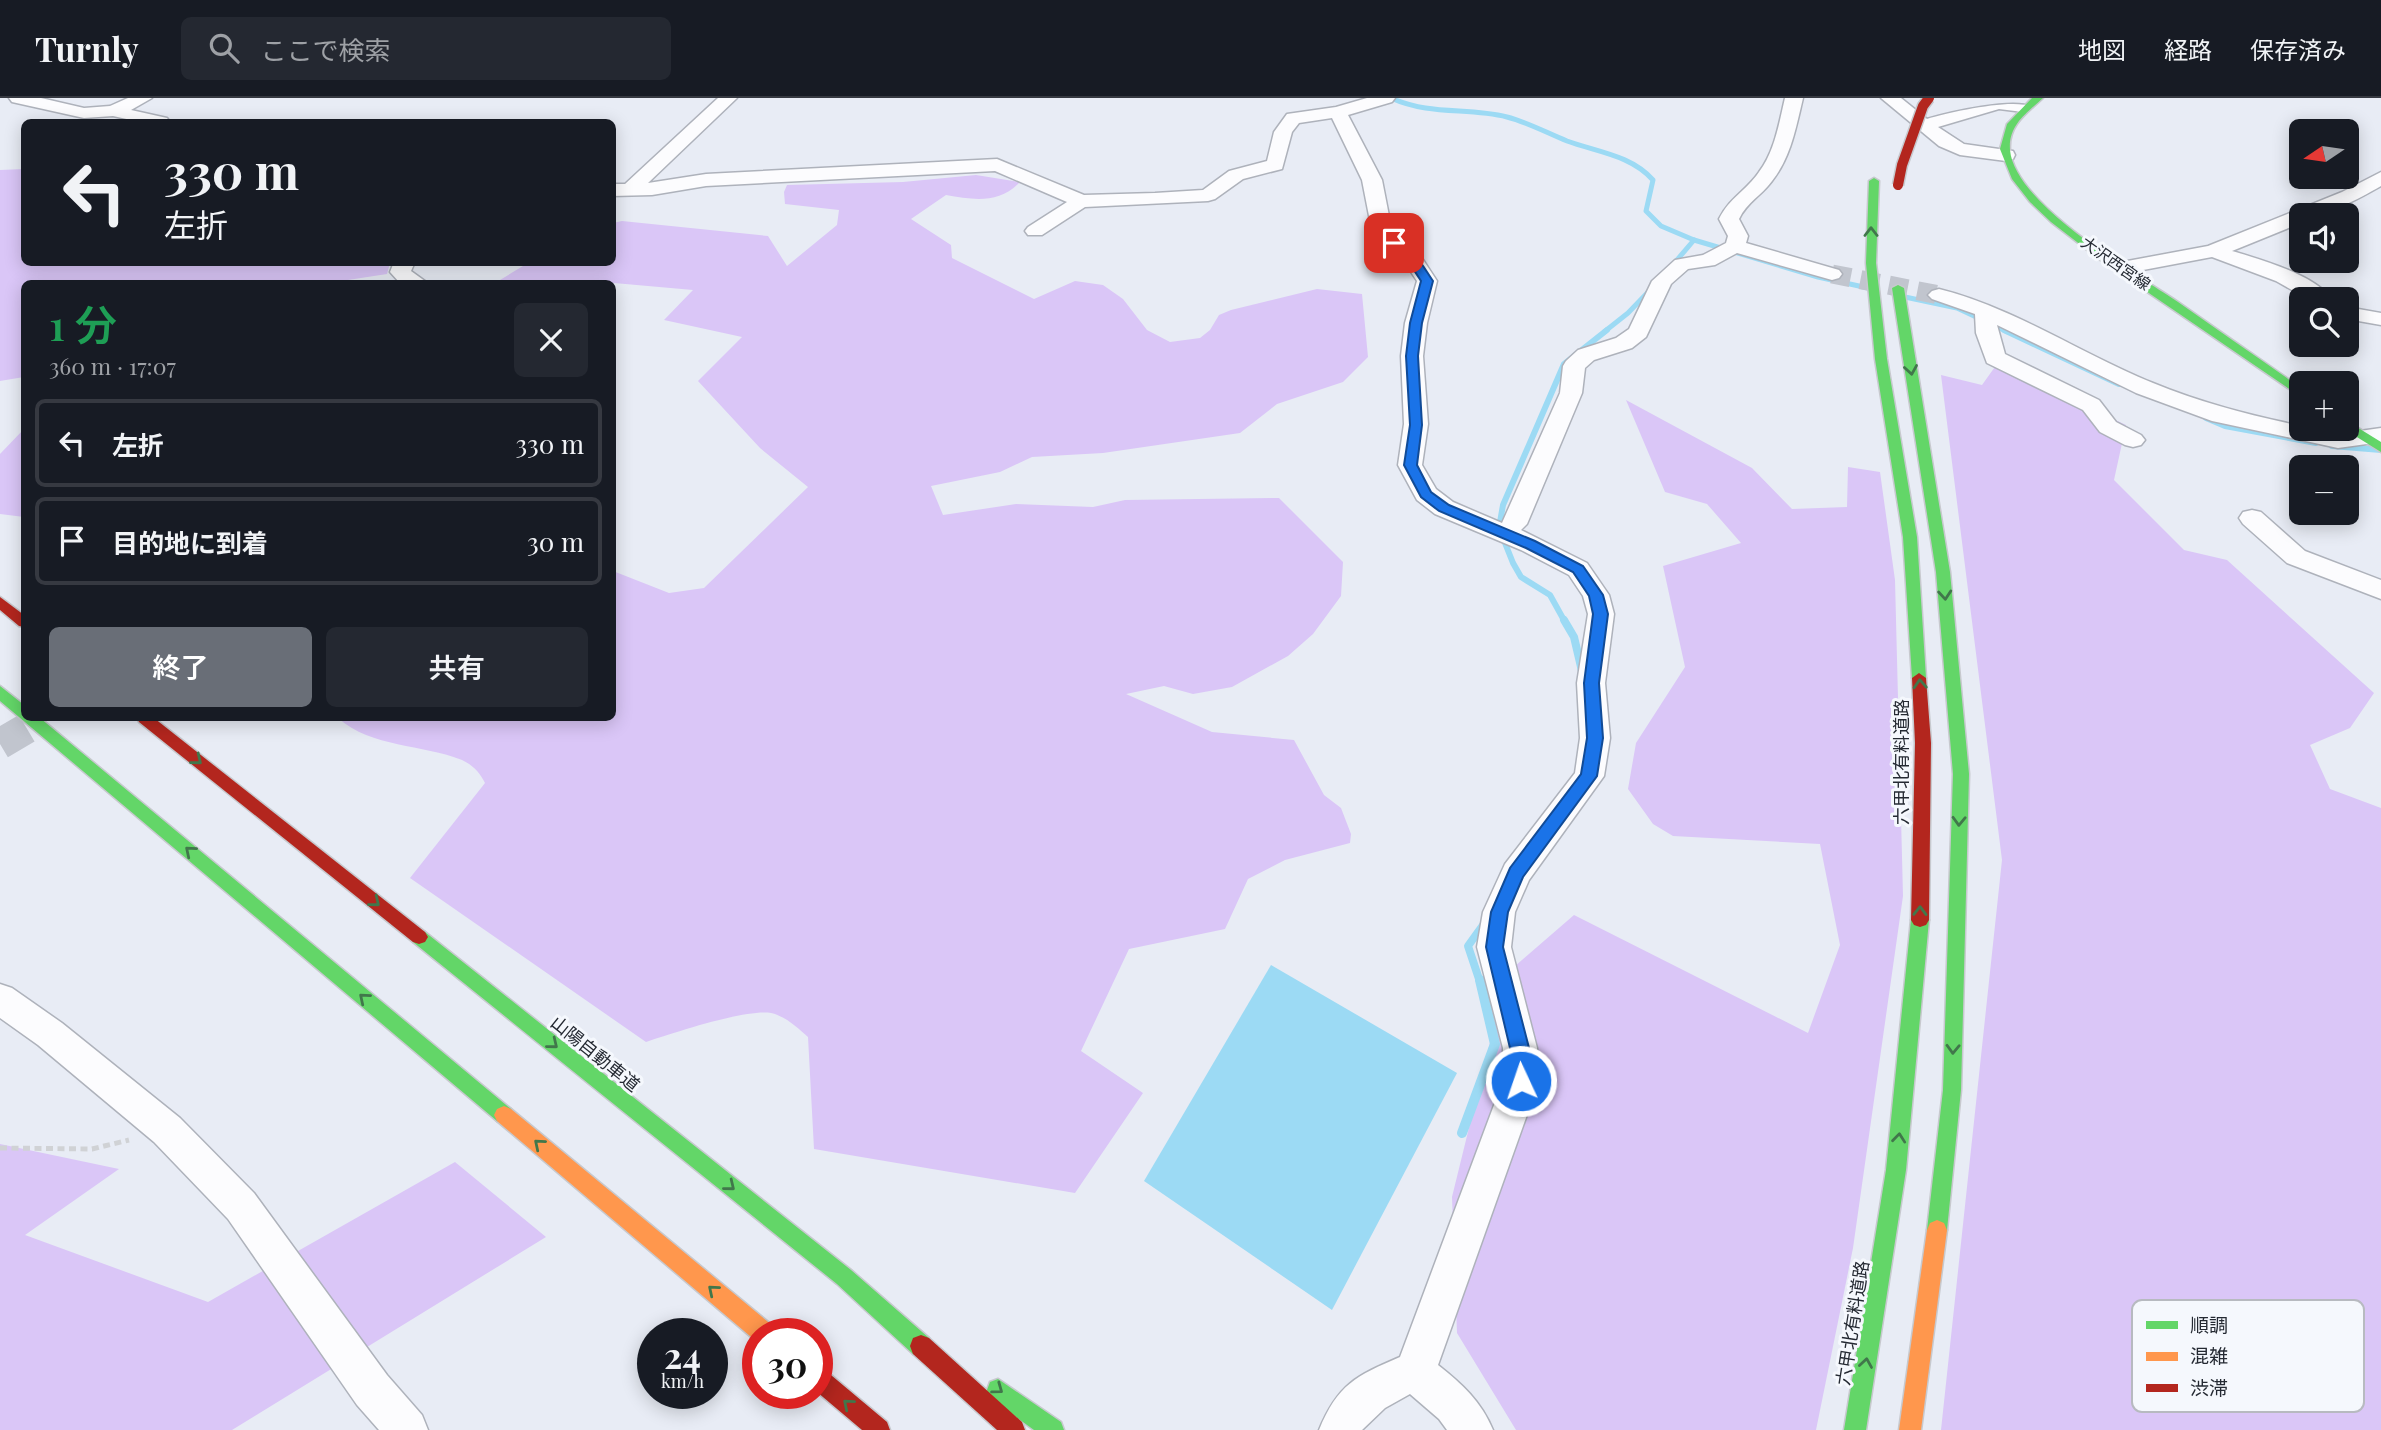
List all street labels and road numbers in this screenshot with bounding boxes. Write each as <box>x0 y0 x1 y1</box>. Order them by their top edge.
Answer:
street label: 大沢西宮線 <box>2077 231 2155 294</box>
street label: 六甲北有料道路 <box>1889 699 1913 825</box>
street label: 山陽自動車道 <box>546 1010 645 1097</box>
street label: 六甲北有料道路 <box>1830 1259 1874 1387</box>

